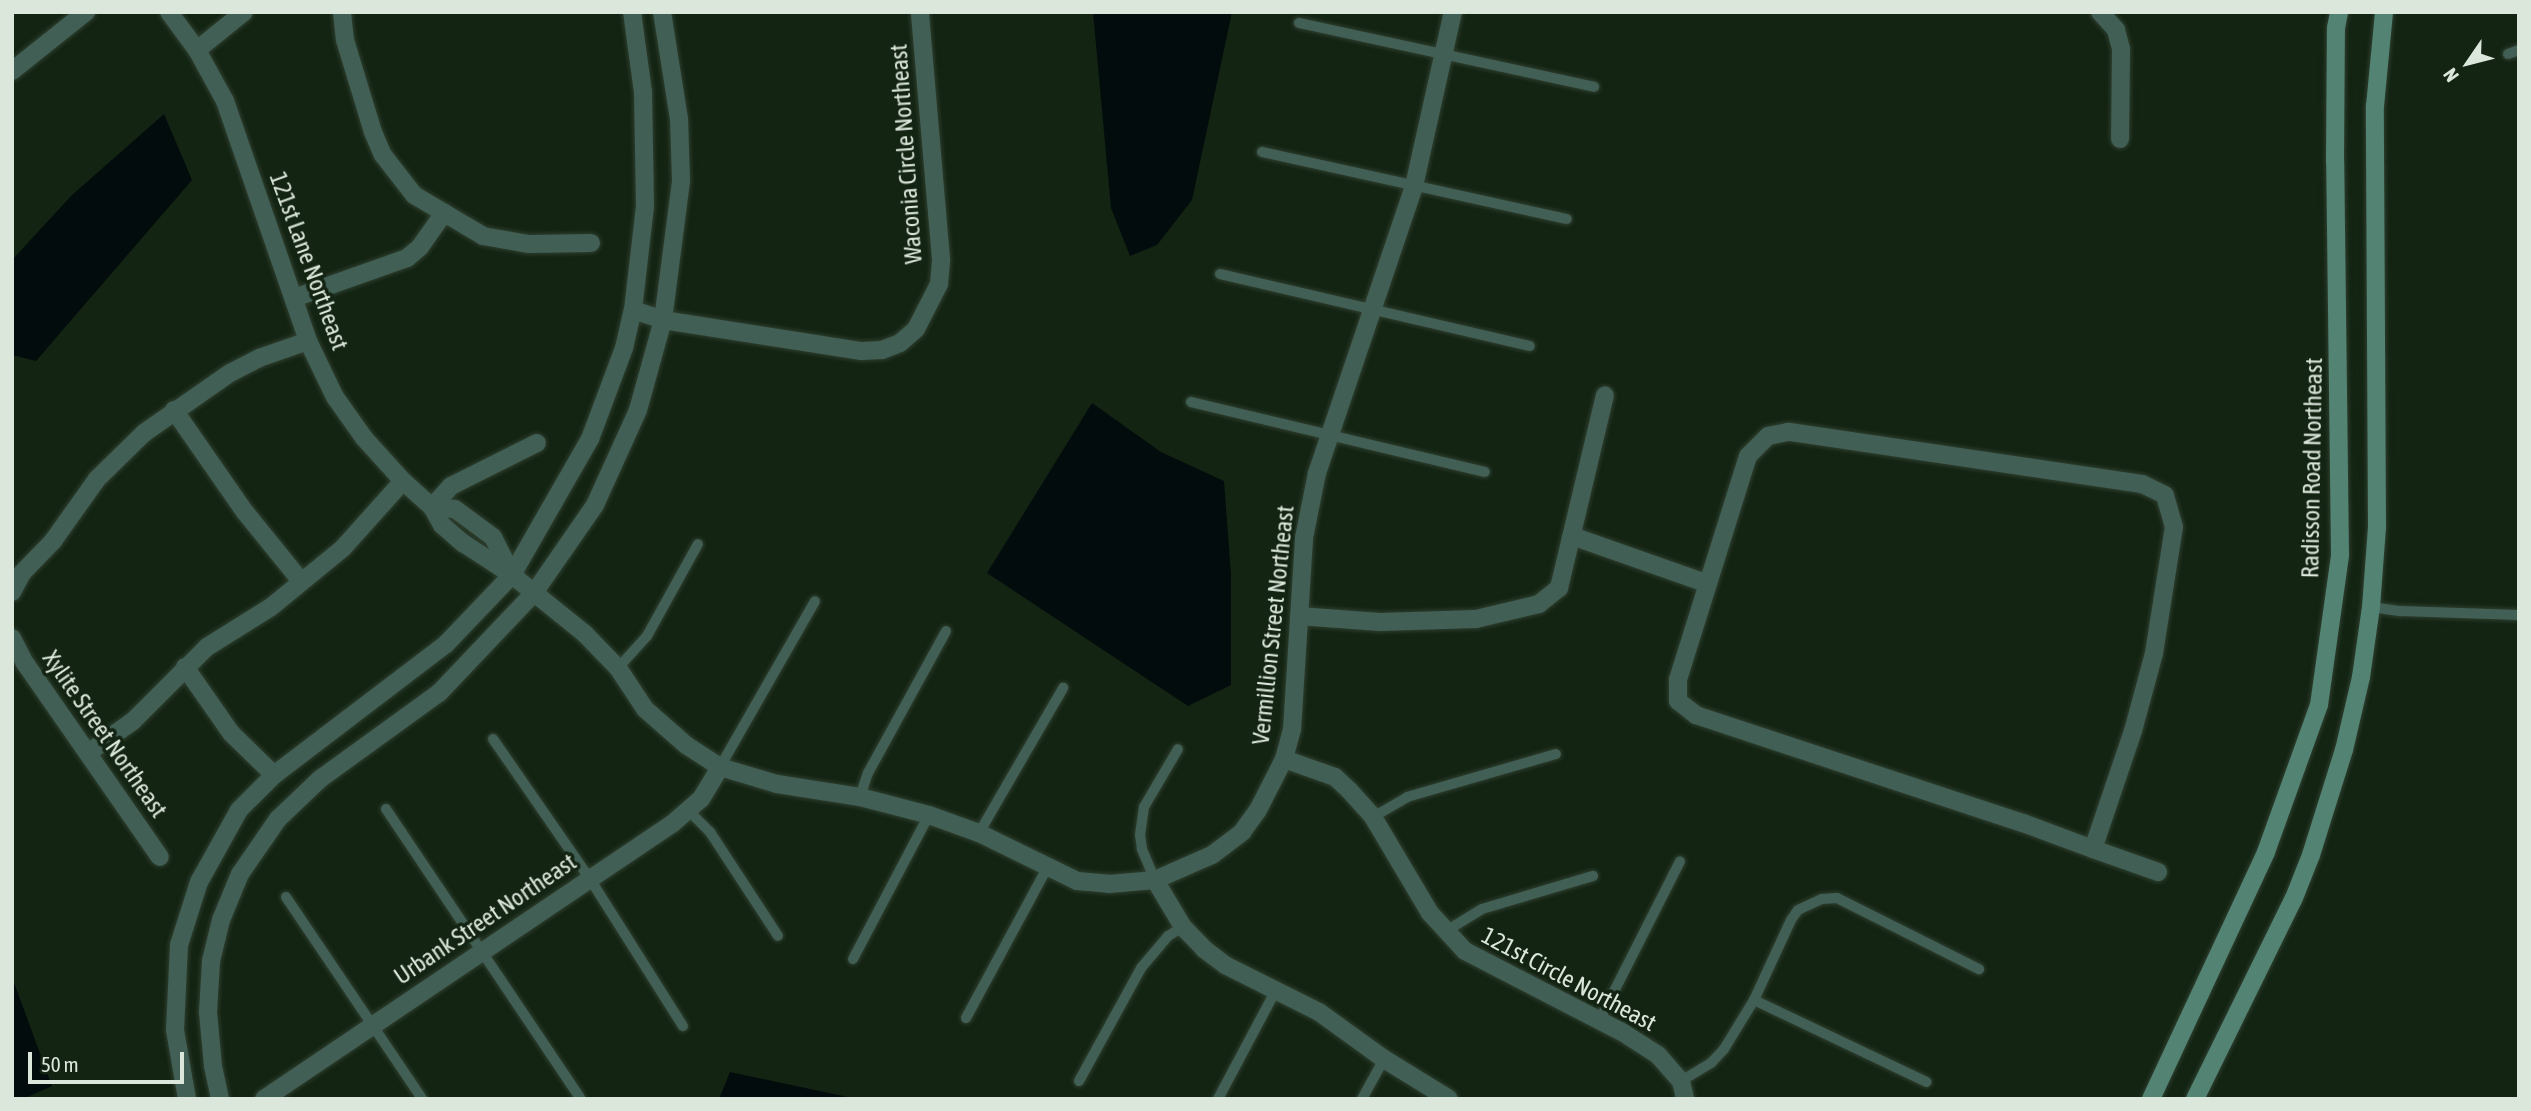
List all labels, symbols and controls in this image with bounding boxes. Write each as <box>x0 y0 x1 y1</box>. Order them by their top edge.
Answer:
north arrow <box>2433 28 2503 98</box>
street label: Waconia Circle Northeast <box>884 43 928 265</box>
text: N <box>2439 64 2463 86</box>
street label: 121st Lane Northeast <box>263 168 355 354</box>
street label: Radisson Road Northeast <box>2296 357 2328 579</box>
street label: Vermillion Street Northeast <box>1246 504 1300 746</box>
street label: Xylite Street Northeast <box>37 645 173 823</box>
street label: Urbank Street Northeast <box>388 847 582 991</box>
street label: 121st Circle Northeast <box>1477 921 1661 1037</box>
scale bar <box>32 1038 187 1082</box>
text: 50 m <box>41 1052 79 1076</box>

